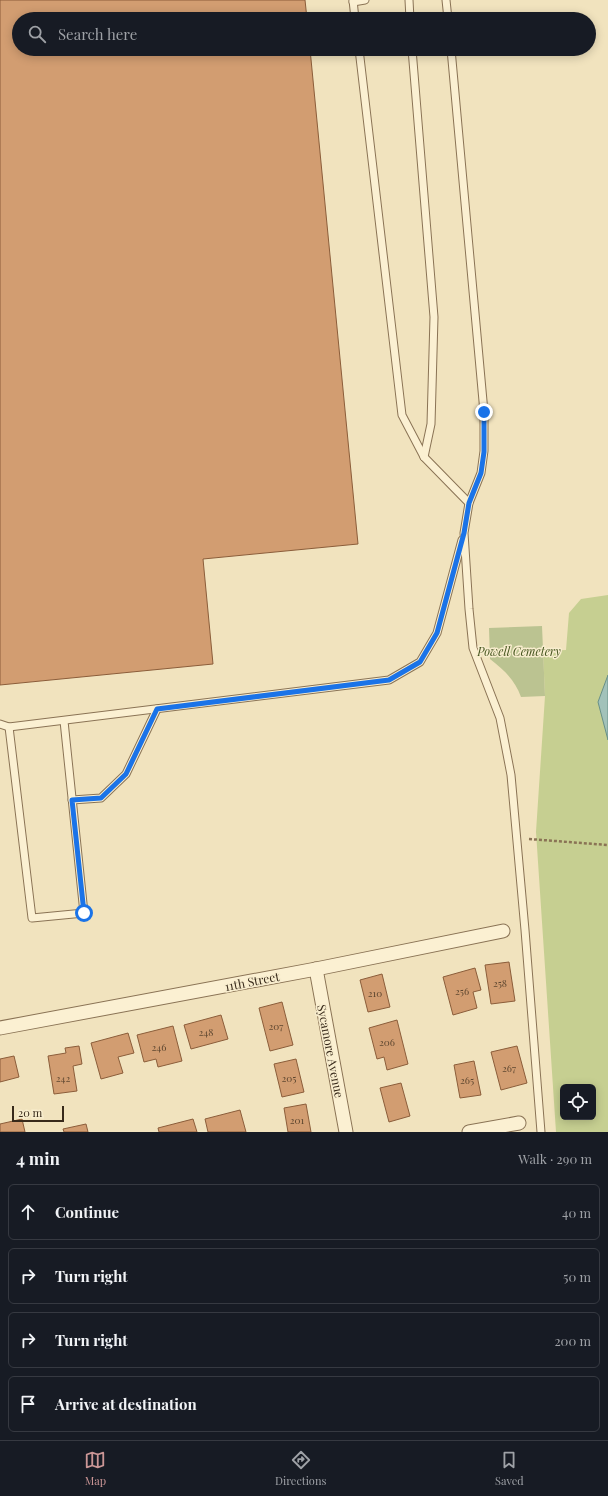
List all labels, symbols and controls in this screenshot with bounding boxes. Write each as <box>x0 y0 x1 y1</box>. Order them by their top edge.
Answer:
search box <box>12 12 596 56</box>
icon: search <box>26 23 48 45</box>
text: Search here <box>58 24 137 44</box>
route end <box>475 403 493 421</box>
park label: Powell Cemetery <box>476 643 561 659</box>
route start <box>75 904 93 922</box>
street label: 11th Street <box>223 968 281 994</box>
house number: 258 <box>493 976 507 990</box>
house number: 256 <box>455 984 469 998</box>
house number: 210 <box>368 986 382 1000</box>
street label: Sycamore Avenue <box>314 1003 348 1099</box>
house number: 207 <box>269 1019 283 1033</box>
house number: 248 <box>199 1025 213 1039</box>
house number: 206 <box>379 1035 395 1049</box>
house number: 246 <box>152 1040 166 1054</box>
house number: 267 <box>502 1061 516 1075</box>
house number: 242 <box>56 1071 70 1085</box>
house number: 205 <box>282 1071 296 1085</box>
house number: 265 <box>460 1073 474 1087</box>
map controls <box>560 1084 596 1120</box>
button: locate <box>560 1084 596 1120</box>
scale bar <box>12 1104 64 1123</box>
text: 20 m <box>18 1105 42 1120</box>
house number: 201 <box>290 1113 305 1127</box>
text: 4 min <box>16 1147 60 1169</box>
text: Walk · 290 m <box>518 1150 592 1167</box>
icon: ahead <box>17 1201 39 1223</box>
text: Continue <box>55 1202 119 1222</box>
text: 40 m <box>562 1204 591 1221</box>
icon: right <box>17 1265 39 1287</box>
text: Turn right <box>55 1266 128 1286</box>
text: 50 m <box>563 1268 591 1285</box>
icon: right <box>17 1329 39 1351</box>
text: Turn right <box>55 1330 128 1350</box>
text: 200 m <box>554 1332 591 1349</box>
icon: arrive <box>17 1393 39 1415</box>
text: Arrive at destination <box>55 1394 197 1414</box>
tab: Map <box>84 1449 106 1488</box>
tab: Directions <box>275 1449 326 1488</box>
tab: Saved <box>495 1449 524 1488</box>

